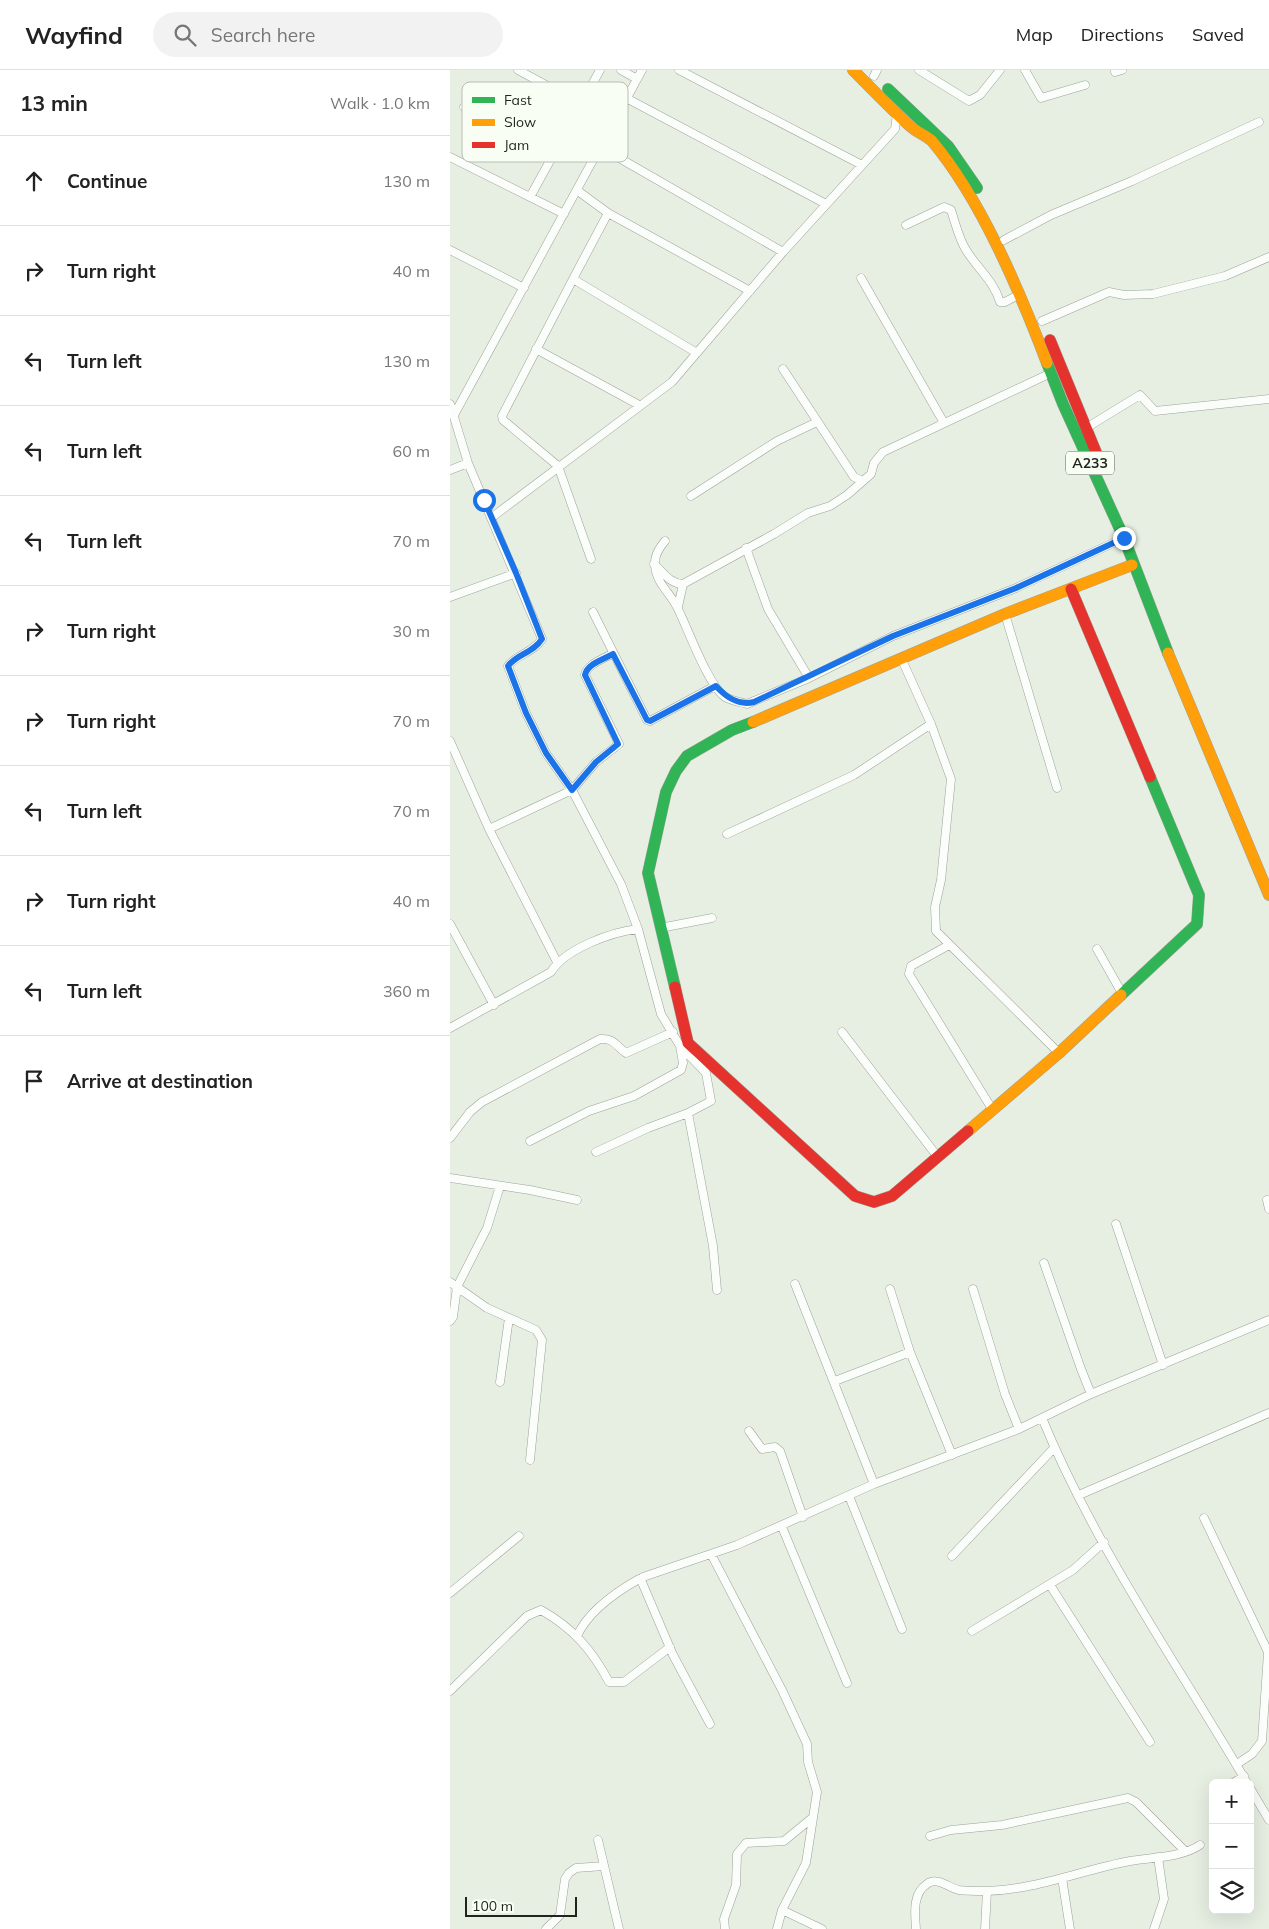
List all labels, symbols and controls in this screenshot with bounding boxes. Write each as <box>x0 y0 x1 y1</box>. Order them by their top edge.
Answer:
search box <box>153 12 503 57</box>
text: Wayfind <box>25 20 123 50</box>
icon: search <box>171 21 199 49</box>
text: Search here <box>211 23 315 47</box>
text: Map <box>1016 23 1053 46</box>
text: Directions <box>1081 23 1164 46</box>
text: Saved <box>1192 23 1244 46</box>
legend <box>462 82 628 162</box>
text: 13 min <box>20 90 88 116</box>
text: Fast <box>504 91 532 109</box>
text: Walk · 1.0 km <box>330 93 430 113</box>
text: Slow <box>504 113 536 131</box>
text: Jam <box>504 136 529 154</box>
icon: ahead <box>20 167 48 195</box>
text: Continue <box>67 169 147 193</box>
text: 130 m <box>383 171 430 191</box>
icon: right <box>20 257 48 285</box>
text: Turn right <box>67 259 156 283</box>
text: 40 m <box>393 261 430 281</box>
icon: left <box>20 347 48 375</box>
text: Turn left <box>67 349 142 373</box>
text: 130 m <box>383 351 430 371</box>
icon: left <box>20 437 48 465</box>
text: Turn left <box>67 439 142 463</box>
text: 60 m <box>393 441 430 461</box>
road number: A233 <box>1066 452 1114 474</box>
route start <box>473 489 496 512</box>
icon: left <box>20 527 48 555</box>
route end <box>1113 527 1136 550</box>
text: Turn left <box>67 529 142 553</box>
text: 70 m <box>393 531 430 551</box>
icon: right <box>20 617 48 645</box>
text: Turn right <box>67 619 156 643</box>
text: 30 m <box>393 621 430 641</box>
icon: right <box>20 707 48 735</box>
text: Turn right <box>67 709 156 733</box>
text: 70 m <box>393 711 430 731</box>
icon: left <box>20 797 48 825</box>
text: Turn left <box>67 799 142 823</box>
text: 70 m <box>393 801 430 821</box>
icon: right <box>20 887 48 915</box>
text: Turn right <box>67 889 156 913</box>
text: 40 m <box>393 891 430 911</box>
icon: left <box>20 977 48 1005</box>
text: Turn left <box>67 979 142 1003</box>
text: 360 m <box>383 981 430 1001</box>
icon: arrive <box>20 1067 48 1095</box>
text: Arrive at destination <box>67 1069 253 1093</box>
map controls <box>1209 1779 1254 1914</box>
button: + <box>1209 1779 1254 1824</box>
button: − <box>1209 1824 1254 1869</box>
button: layers <box>1209 1869 1254 1914</box>
scale bar <box>465 1894 578 1917</box>
text: 100 m <box>472 1897 513 1915</box>

